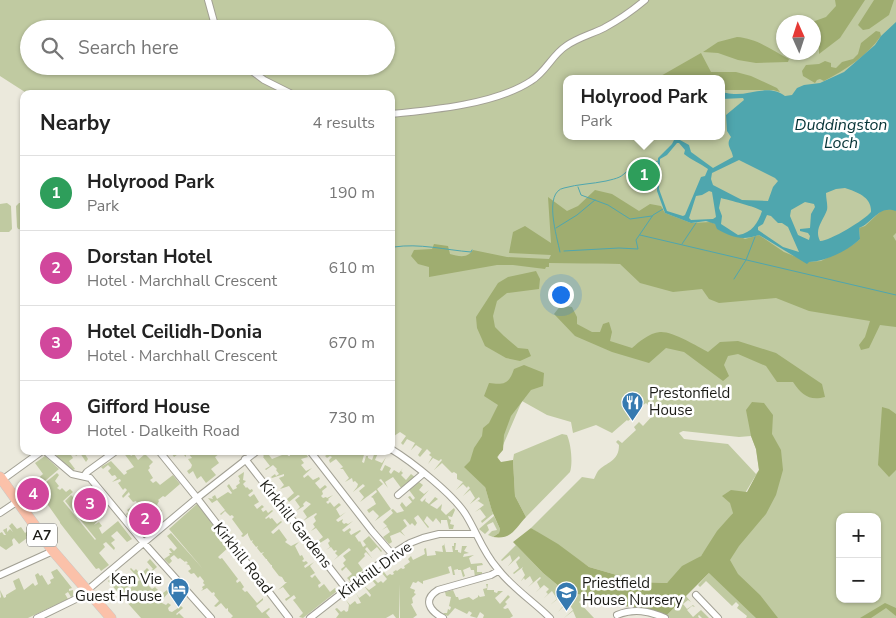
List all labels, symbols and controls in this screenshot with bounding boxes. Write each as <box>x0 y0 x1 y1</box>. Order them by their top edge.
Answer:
north arrow <box>776 15 821 60</box>
search box <box>20 20 395 75</box>
icon: search <box>38 34 66 62</box>
text: Search here <box>78 35 179 61</box>
popup <box>563 75 725 140</box>
text: Holyrood Park <box>580 84 708 110</box>
text: Nearby <box>40 109 110 137</box>
text: Park <box>580 110 612 132</box>
text: 4 results <box>313 112 375 134</box>
water label: Duddingston Loch <box>795 114 887 154</box>
pin: 1 <box>628 156 660 194</box>
text: Holyrood Park <box>87 169 214 195</box>
text: 1 <box>51 182 61 204</box>
text: 190 m <box>328 182 375 204</box>
text: Park <box>87 195 119 217</box>
text: Dorstan Hotel <box>87 244 212 270</box>
text: 2 <box>51 257 61 279</box>
text: 610 m <box>328 257 375 279</box>
text: Hotel · Marchhall Crescent <box>87 270 277 292</box>
your location <box>548 282 574 308</box>
text: Hotel Ceilidh-Donia <box>87 319 262 345</box>
text: 3 <box>51 332 61 354</box>
text: 670 m <box>328 332 375 354</box>
text: Hotel · Marchhall Crescent <box>87 345 277 367</box>
place label: Prestonfield House <box>649 383 730 420</box>
restaurant icon: Prestonfield House <box>621 390 645 421</box>
text: Gifford House <box>87 394 210 420</box>
text: 4 <box>51 407 61 429</box>
text: 730 m <box>328 407 375 429</box>
text: Hotel · Dalkeith Road <box>87 420 240 442</box>
pin: 4 <box>17 475 49 513</box>
street label: Kirkhill Gardens <box>255 476 337 572</box>
pin: 3 <box>74 485 106 523</box>
pin: 2 <box>129 500 161 538</box>
map controls <box>836 513 881 603</box>
button: + <box>836 513 881 558</box>
street label: Kirkhill Road <box>209 518 277 598</box>
road number: A7 <box>27 524 57 546</box>
street label: Kirkhill Drive <box>334 537 416 603</box>
button: − <box>836 558 881 603</box>
place label: Ken Vie Guest House <box>75 569 162 606</box>
place label: Priestfield House Nursery <box>582 573 683 610</box>
hotel icon: Ken Vie Guest House <box>166 576 190 607</box>
school or university icon: Priestfield House Nursery <box>554 580 578 611</box>

